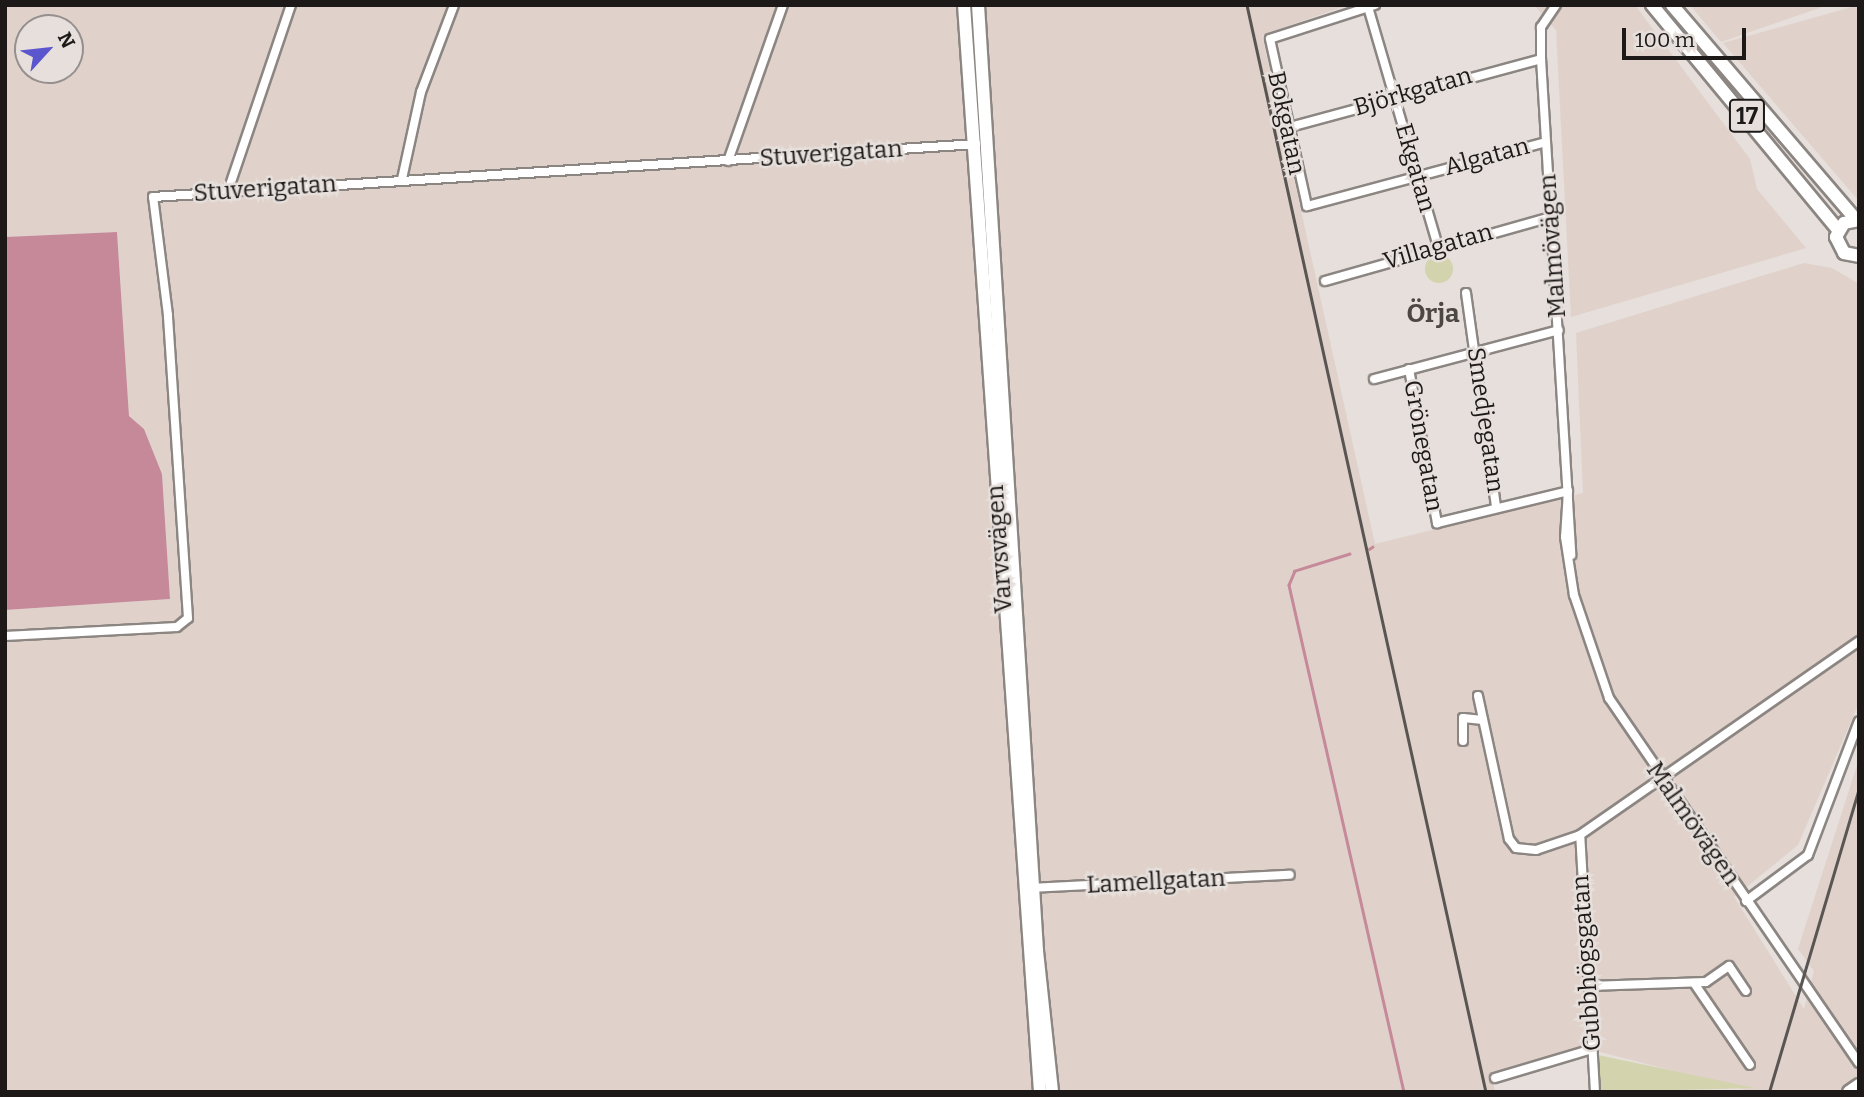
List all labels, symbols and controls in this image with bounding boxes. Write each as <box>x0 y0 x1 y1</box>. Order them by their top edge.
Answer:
north arrow <box>14 14 84 84</box>
scale bar <box>1626 14 1750 58</box>
text: 100 m <box>1635 27 1695 53</box>
text: N <box>53 28 80 52</box>
street label: Björkgatan <box>1351 61 1475 123</box>
street label: Bokgatan <box>1261 69 1311 177</box>
road number: 17 <box>1728 97 1766 136</box>
street label: Ekgatan <box>1389 120 1441 216</box>
street label: Algatan <box>1441 132 1533 182</box>
street label: Stuverigatan <box>759 135 903 173</box>
street label: Stuverigatan <box>193 170 337 208</box>
street label: Malmövägen <box>1534 173 1572 319</box>
street label: Villagatan <box>1380 218 1496 276</box>
district label: Örja <box>1406 298 1460 330</box>
street label: Smedjegatan <box>1461 345 1509 495</box>
street label: Grönegatan <box>1397 378 1449 514</box>
street label: Varvsvägen <box>981 484 1019 614</box>
street label: Malmövägen <box>1640 757 1746 891</box>
street label: Lamellgatan <box>1086 864 1226 900</box>
street label: Gubbhögsgatan <box>1566 874 1608 1052</box>

